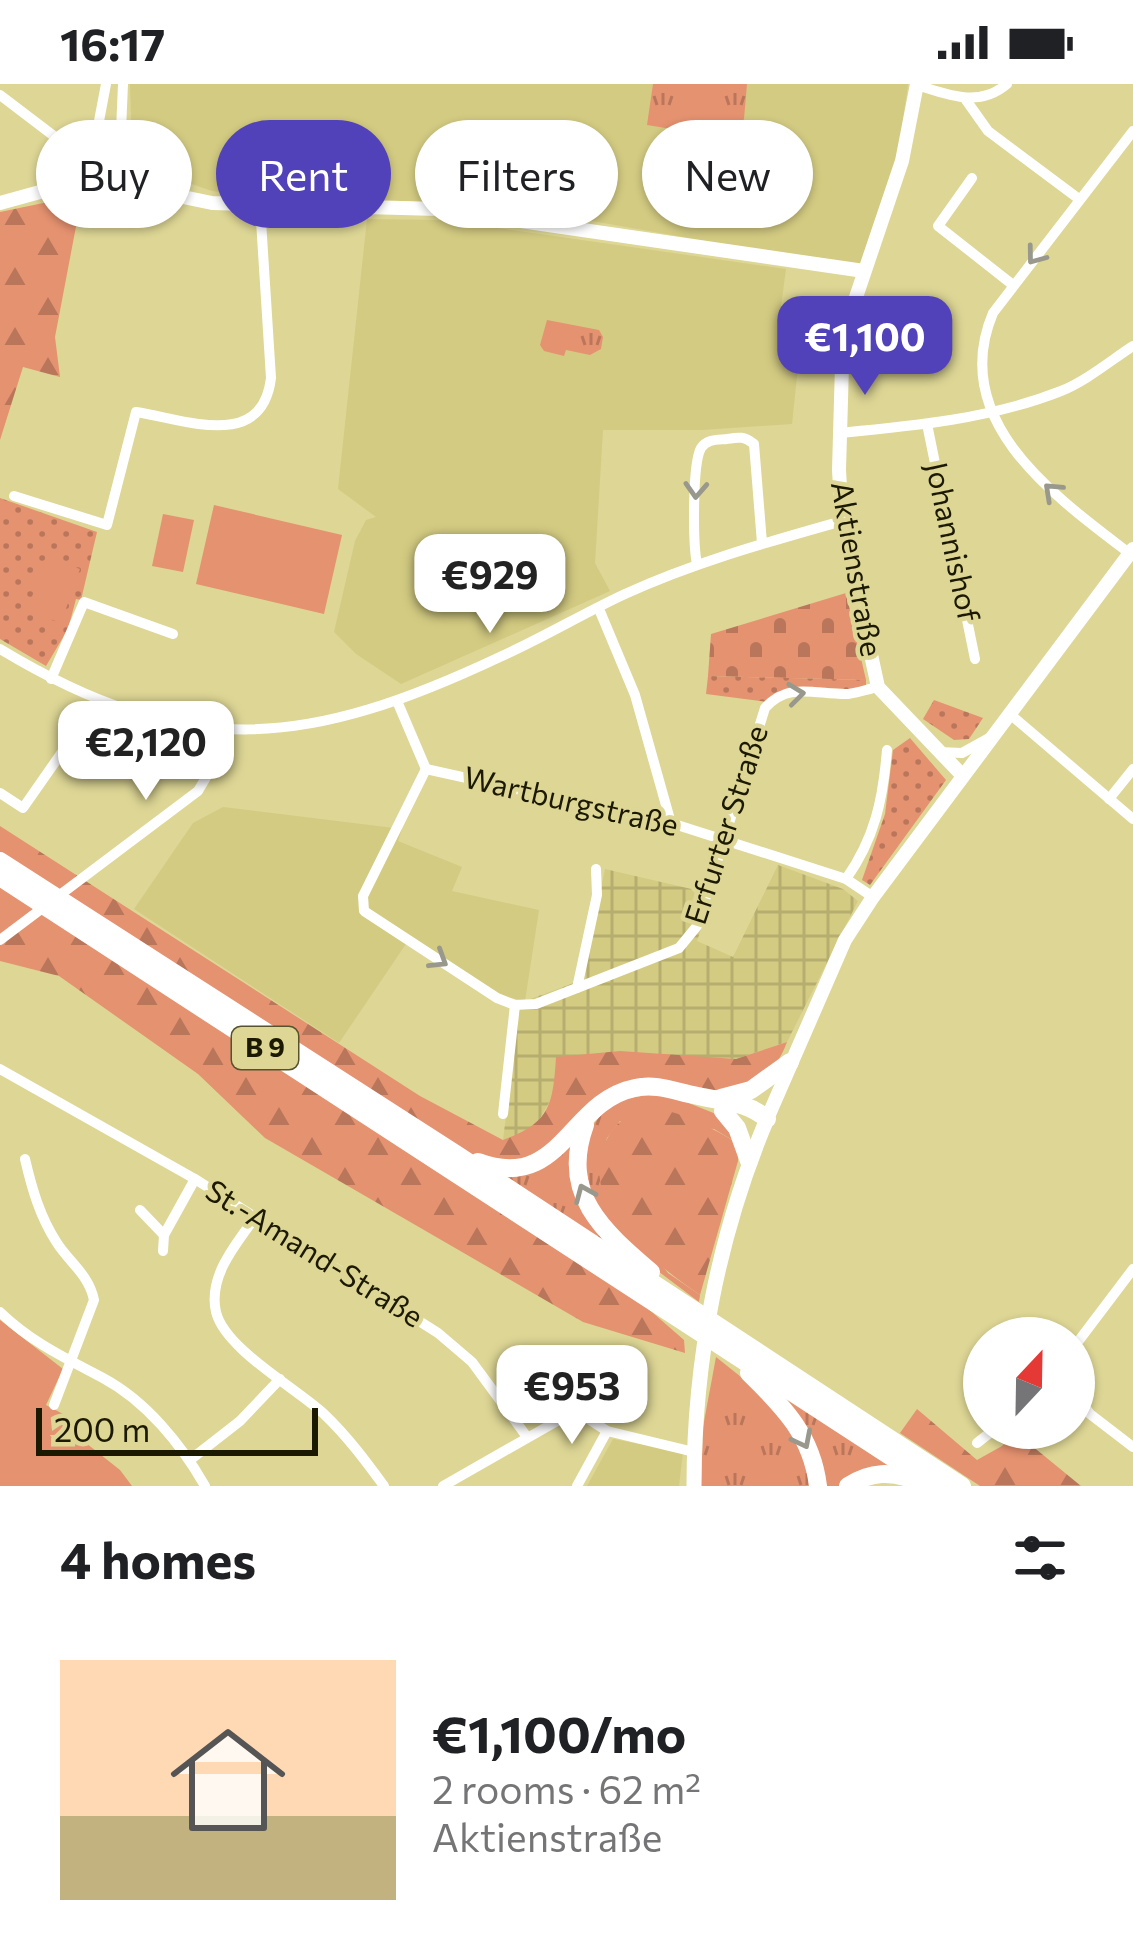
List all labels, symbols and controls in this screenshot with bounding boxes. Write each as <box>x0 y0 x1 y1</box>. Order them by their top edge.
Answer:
text: 16:17 <box>60 15 165 70</box>
chip: Buy <box>36 120 192 228</box>
chip: Rent <box>216 120 391 228</box>
chip: Filters <box>415 120 618 228</box>
chip: New <box>642 120 813 228</box>
one-way arrow <box>1028 242 1049 264</box>
pin: €1,100 <box>767 296 963 398</box>
text: €1,100 <box>804 311 926 359</box>
street label: Johannishof <box>920 458 989 625</box>
street label: Aktienstraße <box>825 478 892 659</box>
one-way arrow <box>683 481 709 500</box>
one-way arrow <box>1044 484 1065 505</box>
pin: €929 <box>419 534 561 636</box>
text: €929 <box>441 549 539 597</box>
one-way arrow <box>787 682 806 707</box>
pin: €2,120 <box>48 701 244 803</box>
text: €2,120 <box>85 716 207 764</box>
street label: Erfurter Straße <box>675 720 774 928</box>
street label: Wartburgstraße <box>461 757 682 842</box>
one-way arrow <box>425 946 447 968</box>
road number: B 9 <box>232 1027 298 1069</box>
street label: St.-Amand-Straße <box>200 1170 431 1334</box>
one-way arrow <box>574 1184 598 1205</box>
north arrow <box>963 1317 1095 1449</box>
map controls <box>963 1317 1095 1449</box>
pin: €953 <box>501 1345 643 1447</box>
text: €953 <box>524 1360 620 1408</box>
scale bar <box>36 1402 318 1455</box>
text: 200 m <box>54 1408 150 1449</box>
one-way arrow <box>789 1427 812 1449</box>
icon: filters <box>1007 1525 1073 1591</box>
text: 4 homes <box>60 1527 256 1590</box>
text: €1,100/mo <box>432 1701 686 1764</box>
icon: home <box>156 1708 300 1852</box>
text: 2 rooms · 62 m² <box>432 1764 701 1812</box>
text: Aktienstraße <box>432 1812 662 1860</box>

